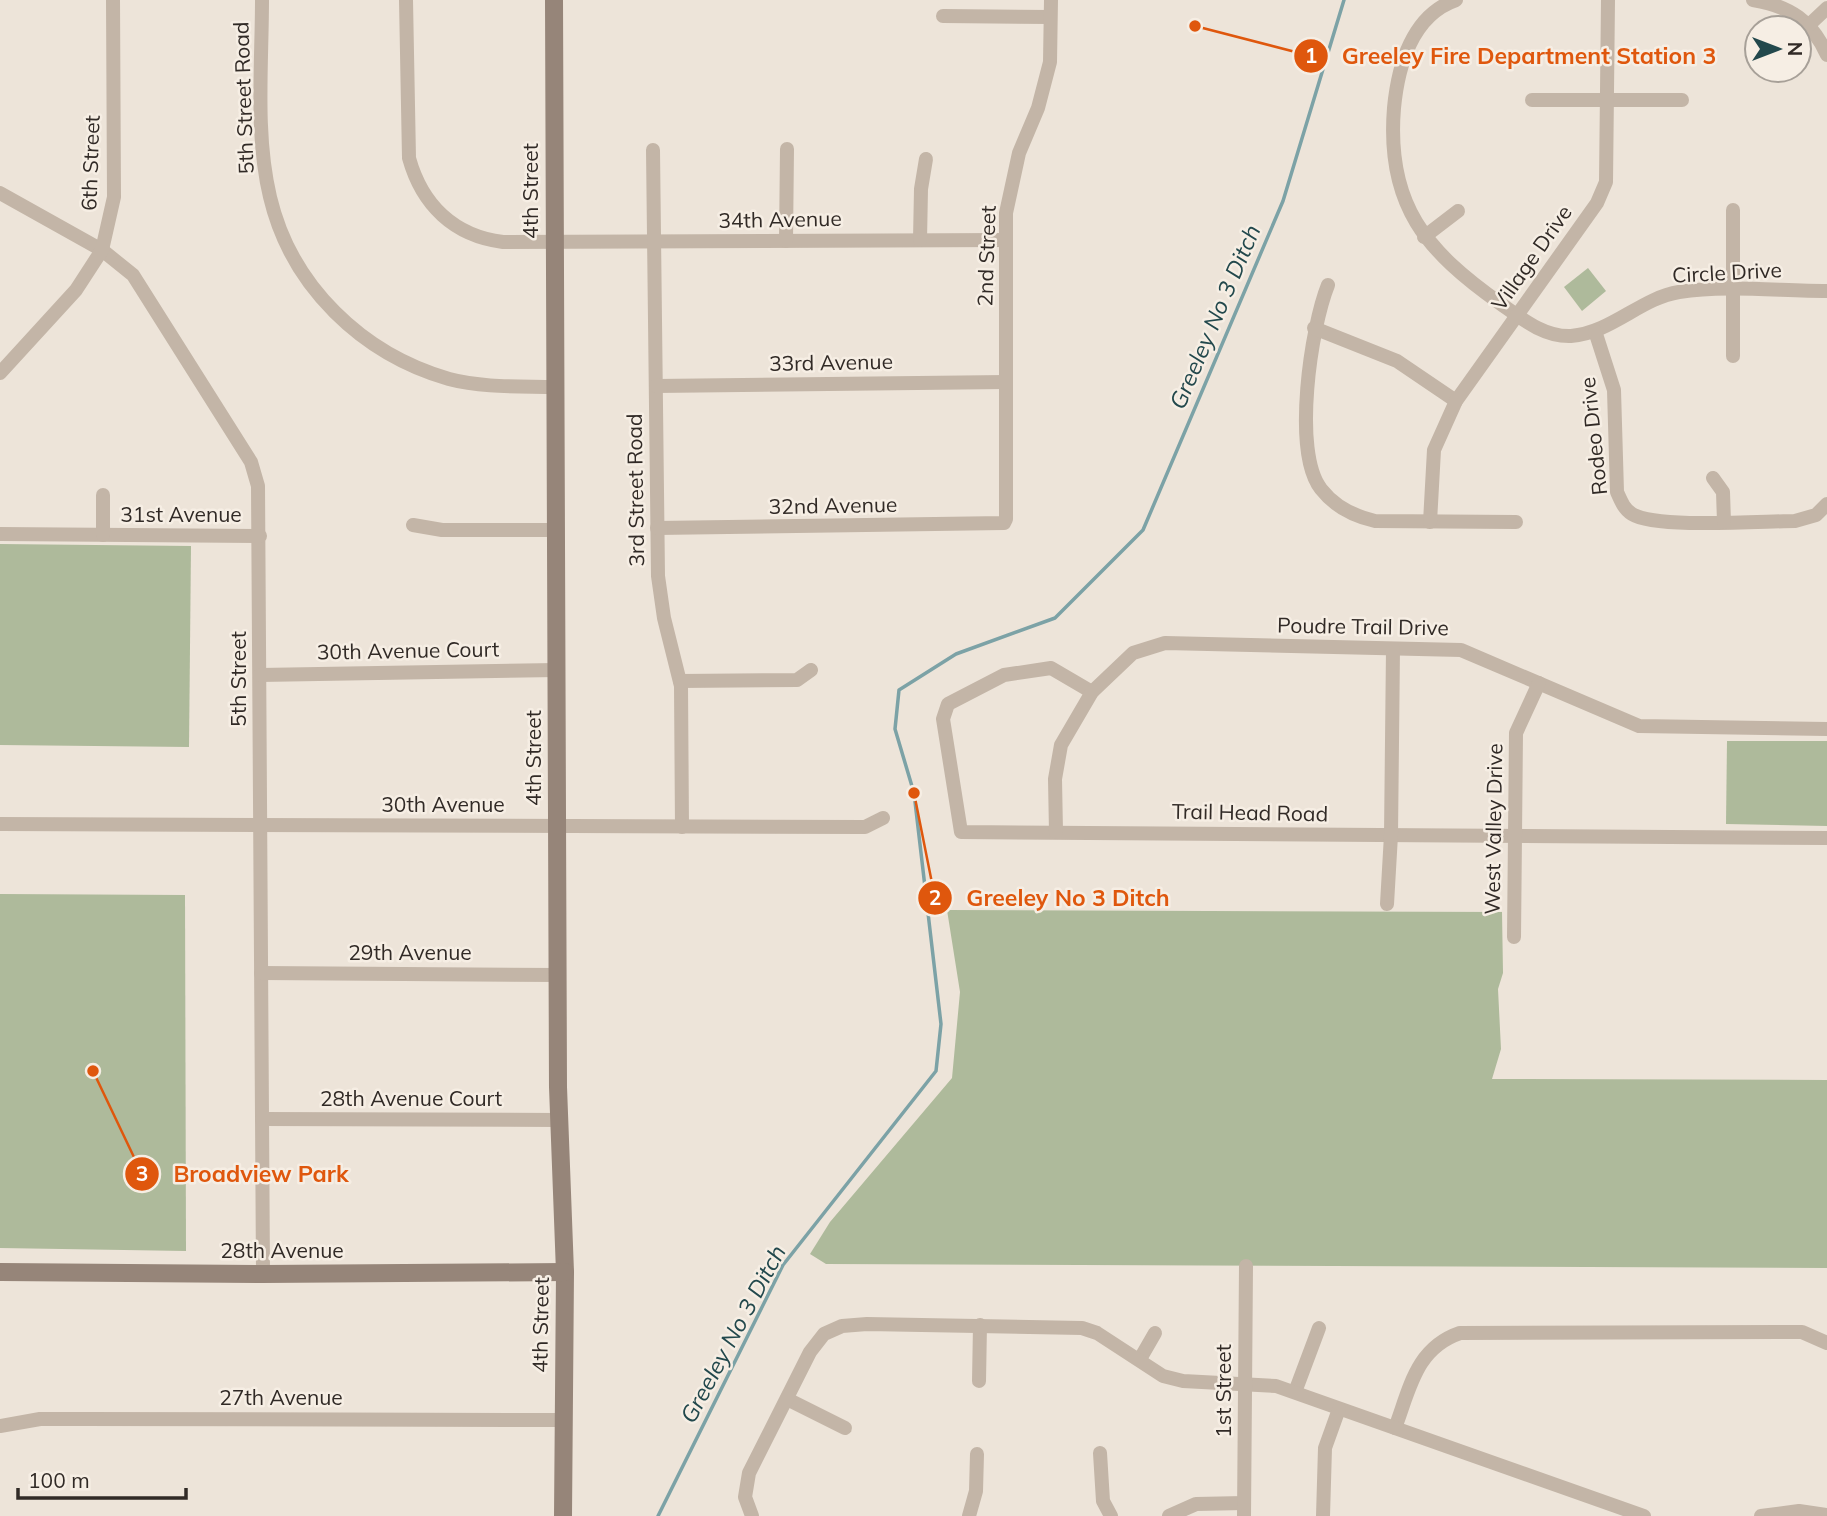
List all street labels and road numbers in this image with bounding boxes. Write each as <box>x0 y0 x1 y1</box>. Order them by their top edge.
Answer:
street label: 5th Street Road <box>227 21 259 175</box>
street label: 6th Street <box>75 115 105 211</box>
street label: 4th Street <box>517 143 543 239</box>
street label: Village Drive <box>1485 200 1577 315</box>
street label: 34th Avenue <box>718 205 842 233</box>
street label: 2nd Street <box>971 205 1001 307</box>
street label: Circle Drive <box>1671 256 1782 288</box>
street label: 33rd Avenue <box>769 348 893 376</box>
street label: Rodeo Drive <box>1574 376 1612 496</box>
street label: 3rd Street Road <box>621 413 649 567</box>
street label: 32nd Avenue <box>768 491 898 519</box>
street label: 31st Avenue <box>120 501 242 527</box>
street label: Poudre Trail Drive <box>1277 612 1449 640</box>
street label: 5th Street <box>225 631 251 727</box>
street label: 30th Avenue Court <box>317 635 499 665</box>
street label: 4th Street <box>520 710 546 806</box>
street label: West Valley Drive <box>1479 743 1507 915</box>
street label: 30th Avenue <box>381 791 505 817</box>
street label: Trail Head Road <box>1172 798 1328 826</box>
street label: 29th Avenue <box>348 939 472 965</box>
street label: 28th Avenue Court <box>320 1085 502 1111</box>
street label: 28th Avenue <box>220 1237 344 1263</box>
street label: 4th Street <box>526 1277 554 1373</box>
street label: 1st Street <box>1210 1344 1236 1438</box>
street label: 27th Avenue <box>219 1384 343 1410</box>

